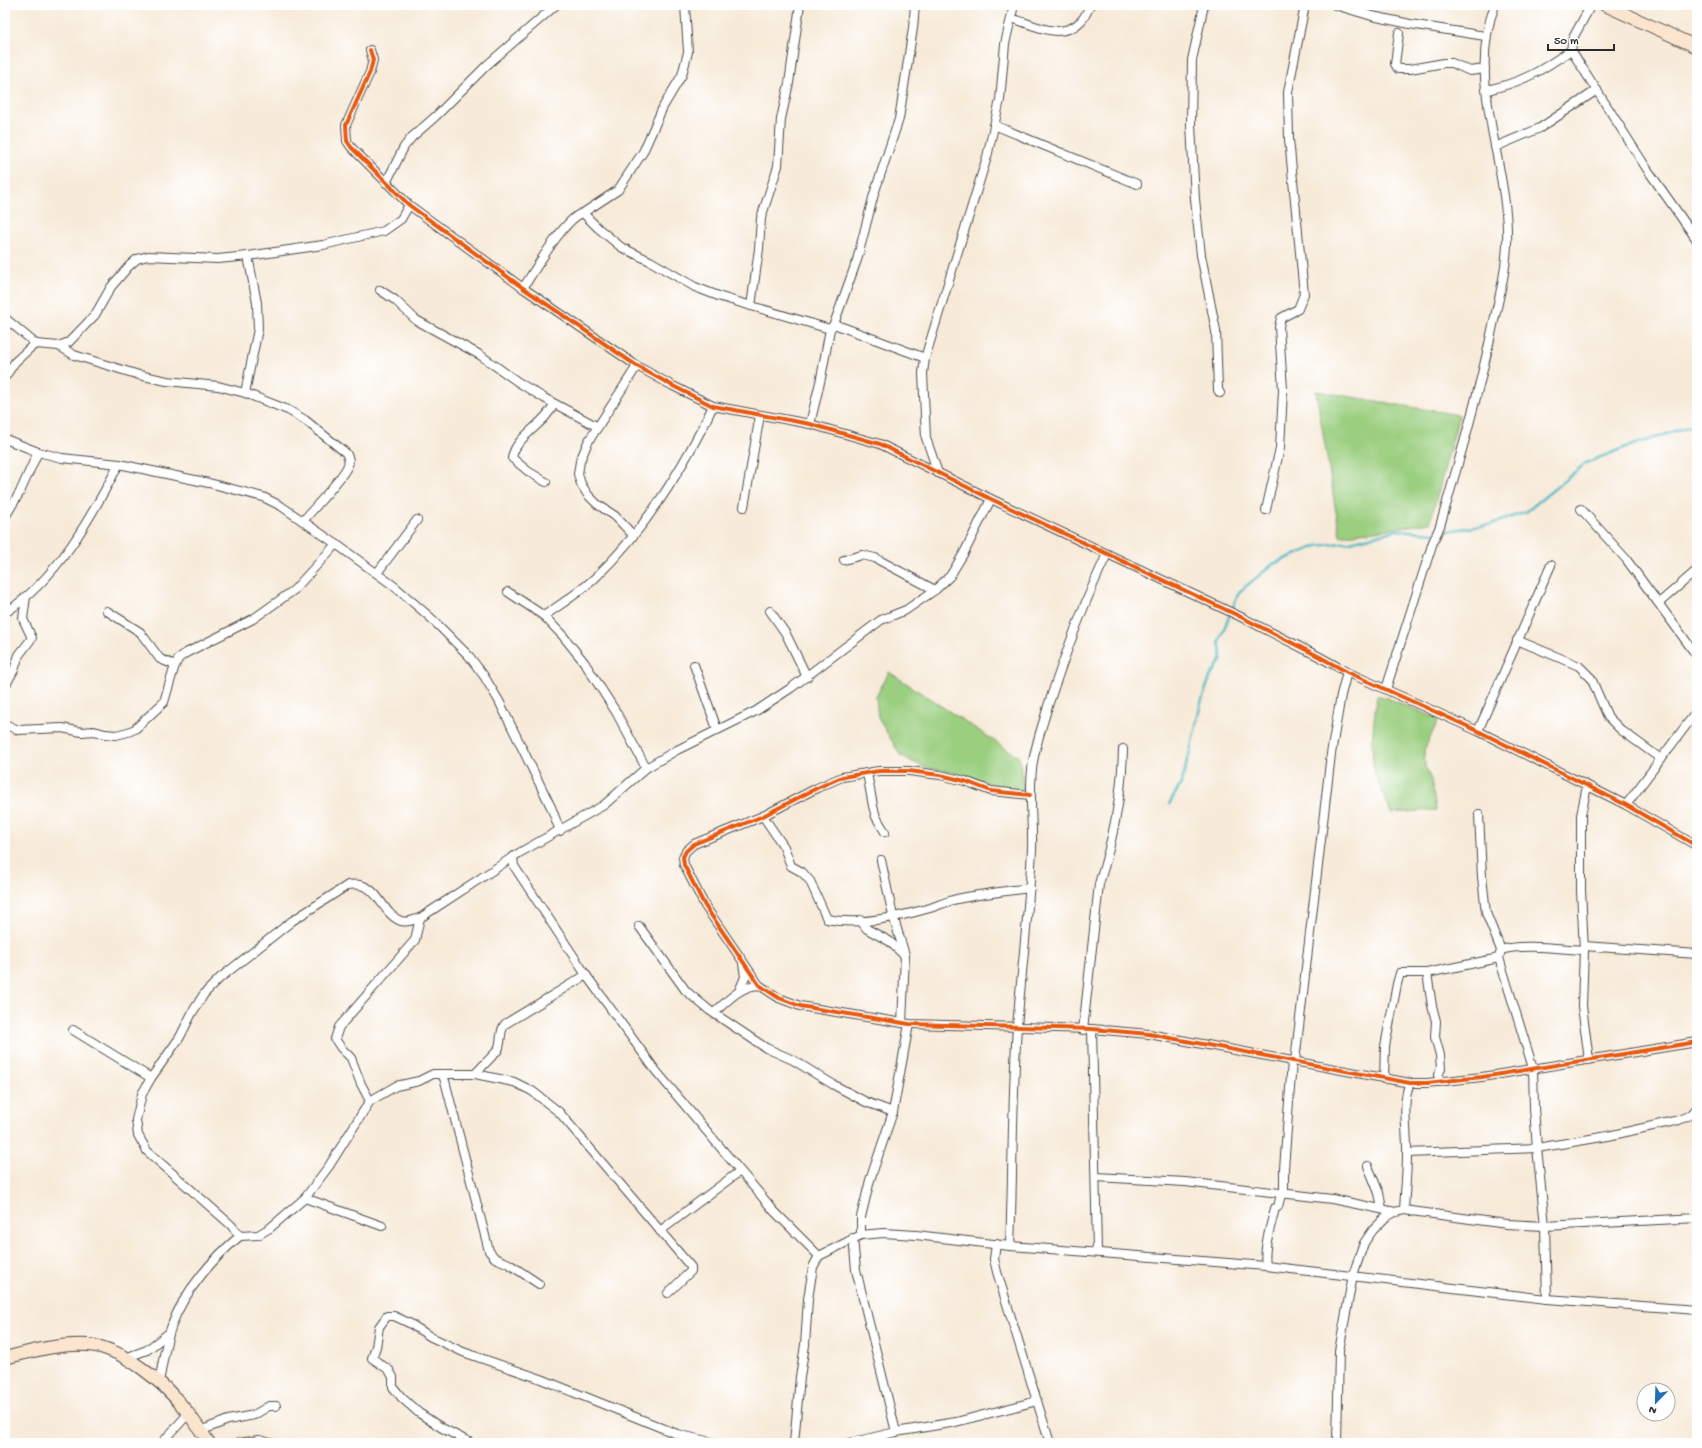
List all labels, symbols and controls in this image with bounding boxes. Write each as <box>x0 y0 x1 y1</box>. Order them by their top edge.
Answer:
scale bar <box>1548 26 1614 52</box>
text: 50 m <box>1554 35 1579 49</box>
north arrow <box>1636 1382 1676 1422</box>
text: N <box>1647 1402 1659 1416</box>

